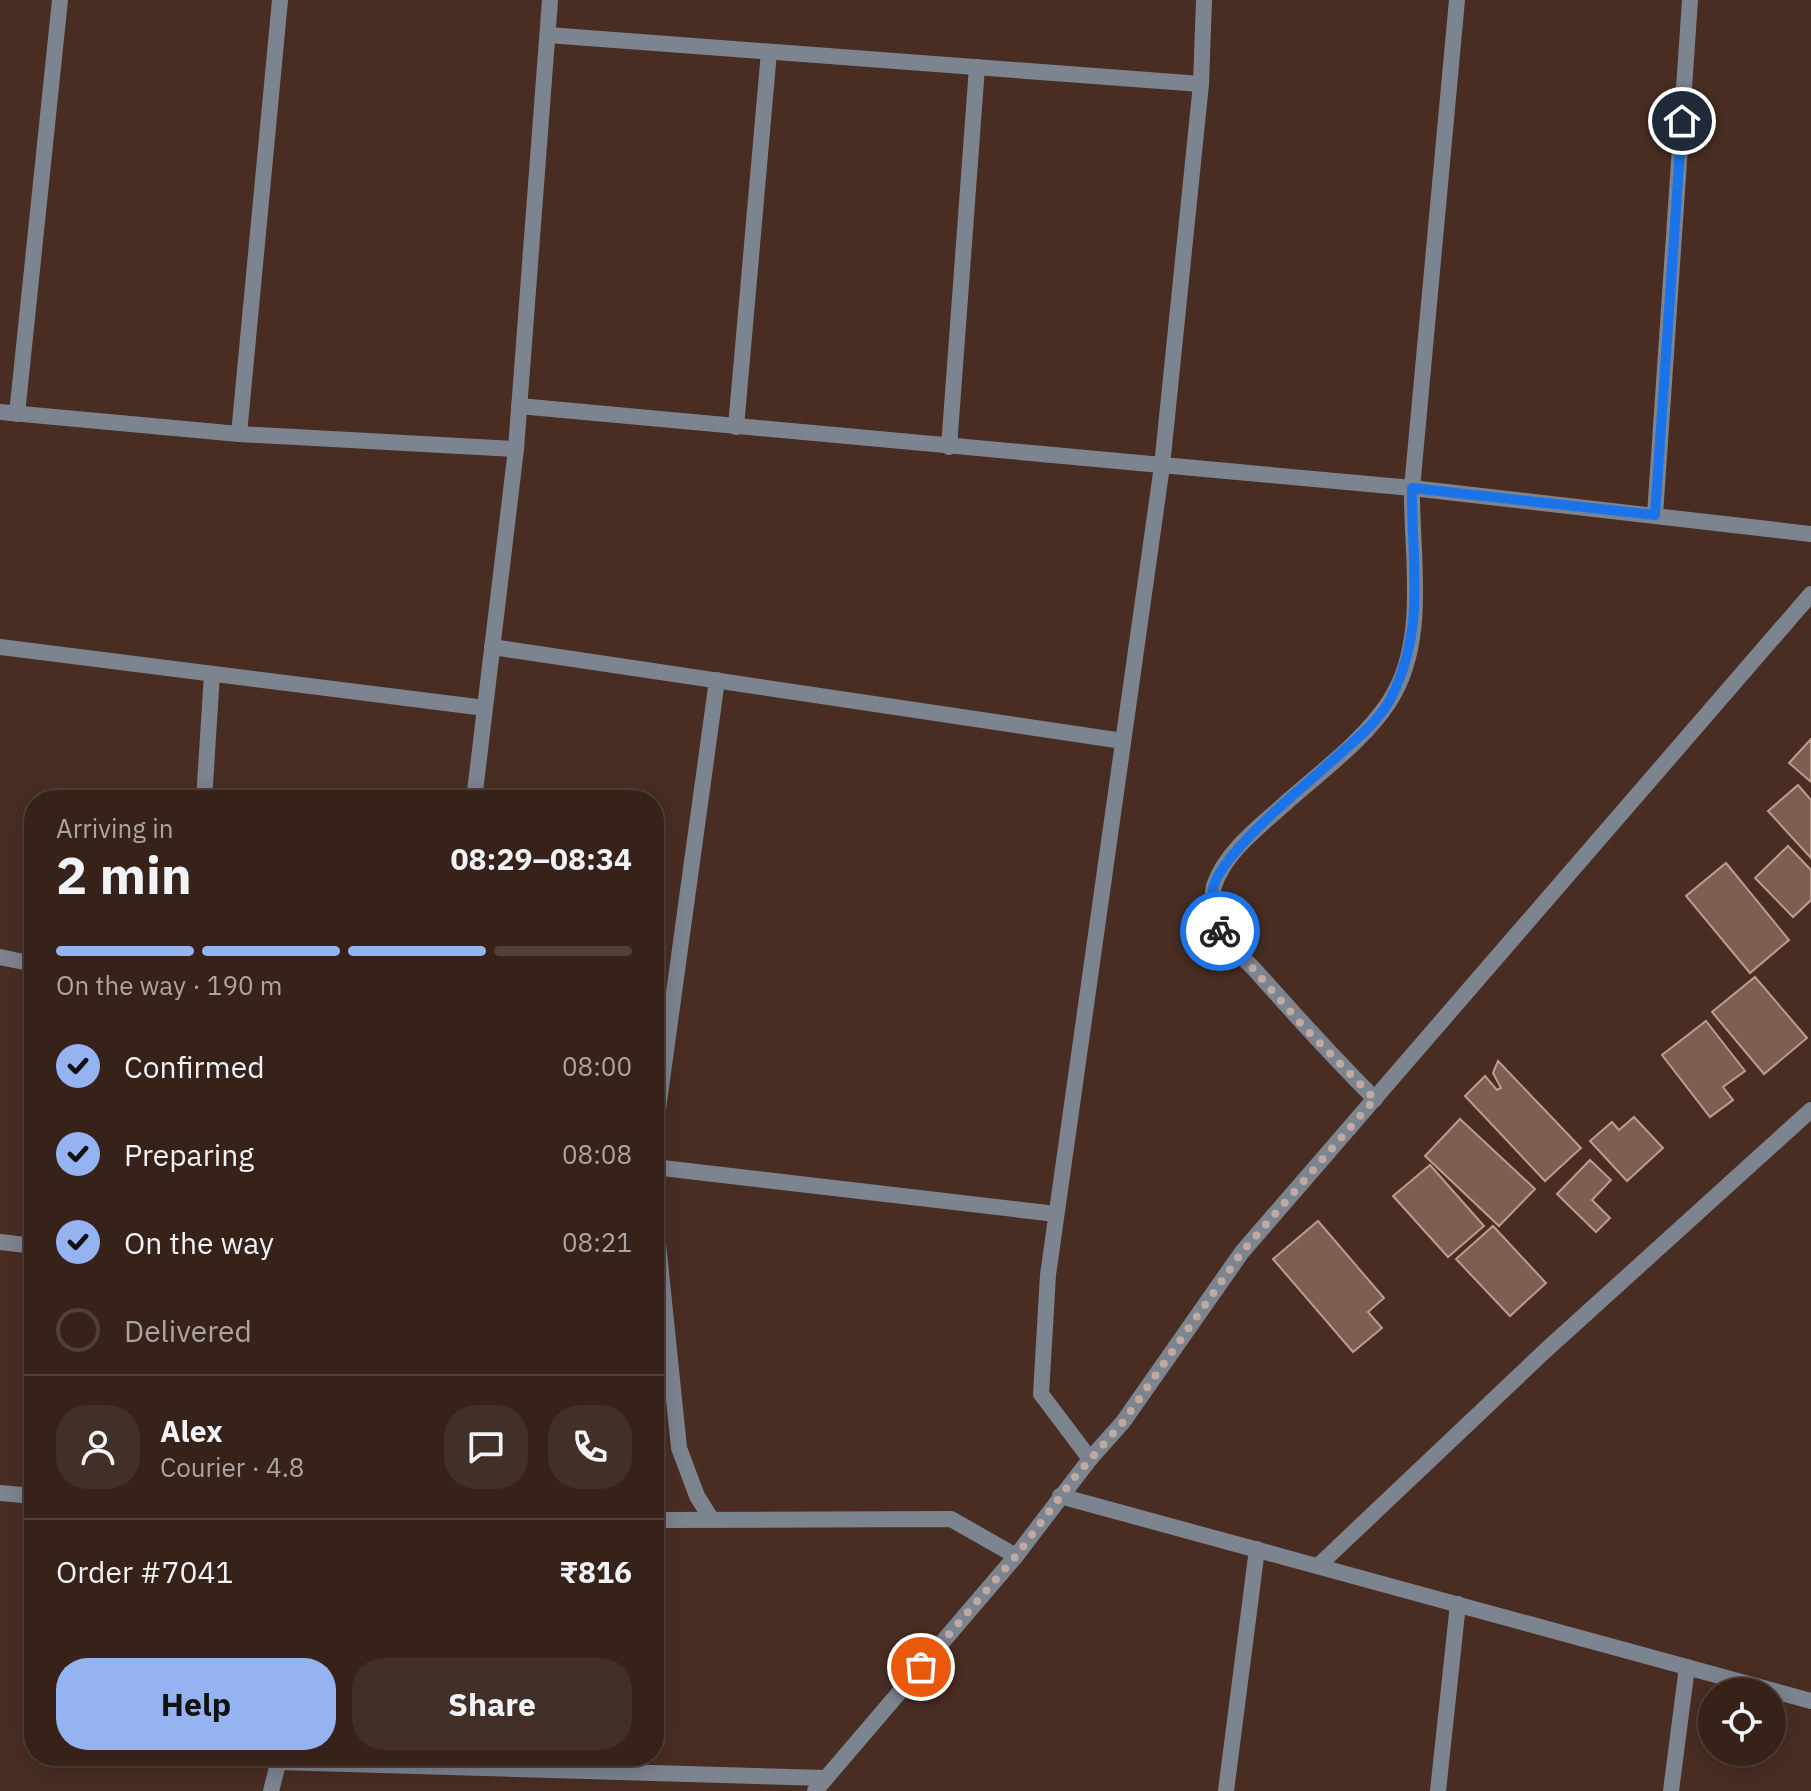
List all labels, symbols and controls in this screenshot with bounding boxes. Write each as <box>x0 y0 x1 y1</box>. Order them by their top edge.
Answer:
pin <box>1648 87 1716 155</box>
icon: home <box>1660 99 1704 143</box>
text: Arriving in <box>56 811 173 845</box>
text: 08:29–08:34 <box>451 839 632 878</box>
text: 2 min <box>56 841 192 908</box>
courier <box>1180 891 1260 971</box>
icon: bike <box>1198 909 1242 953</box>
text: On the way · 190 m <box>56 968 282 1002</box>
icon: check <box>56 1044 100 1088</box>
text: Confirmed <box>124 1047 265 1086</box>
text: 08:00 <box>562 1049 632 1083</box>
icon: check <box>56 1132 100 1176</box>
text: Preparing <box>124 1135 254 1174</box>
text: 08:08 <box>562 1137 632 1171</box>
icon: check <box>56 1220 100 1264</box>
text: On the way <box>124 1223 274 1262</box>
text: 08:21 <box>562 1225 632 1259</box>
text: Delivered <box>124 1311 252 1350</box>
button: person <box>56 1405 140 1489</box>
button: chat <box>444 1405 528 1489</box>
button: phone <box>548 1405 632 1489</box>
text: Alex <box>160 1411 223 1450</box>
text: Courier · 4.8 <box>160 1450 304 1484</box>
text: Order #7041 <box>56 1552 233 1591</box>
text: ₹816 <box>559 1552 632 1591</box>
pin <box>887 1633 955 1701</box>
icon: bag <box>899 1645 943 1689</box>
button: Help <box>56 1658 336 1750</box>
button: Share <box>352 1658 632 1750</box>
map controls <box>1698 1678 1786 1766</box>
button: locate <box>1698 1678 1786 1766</box>

